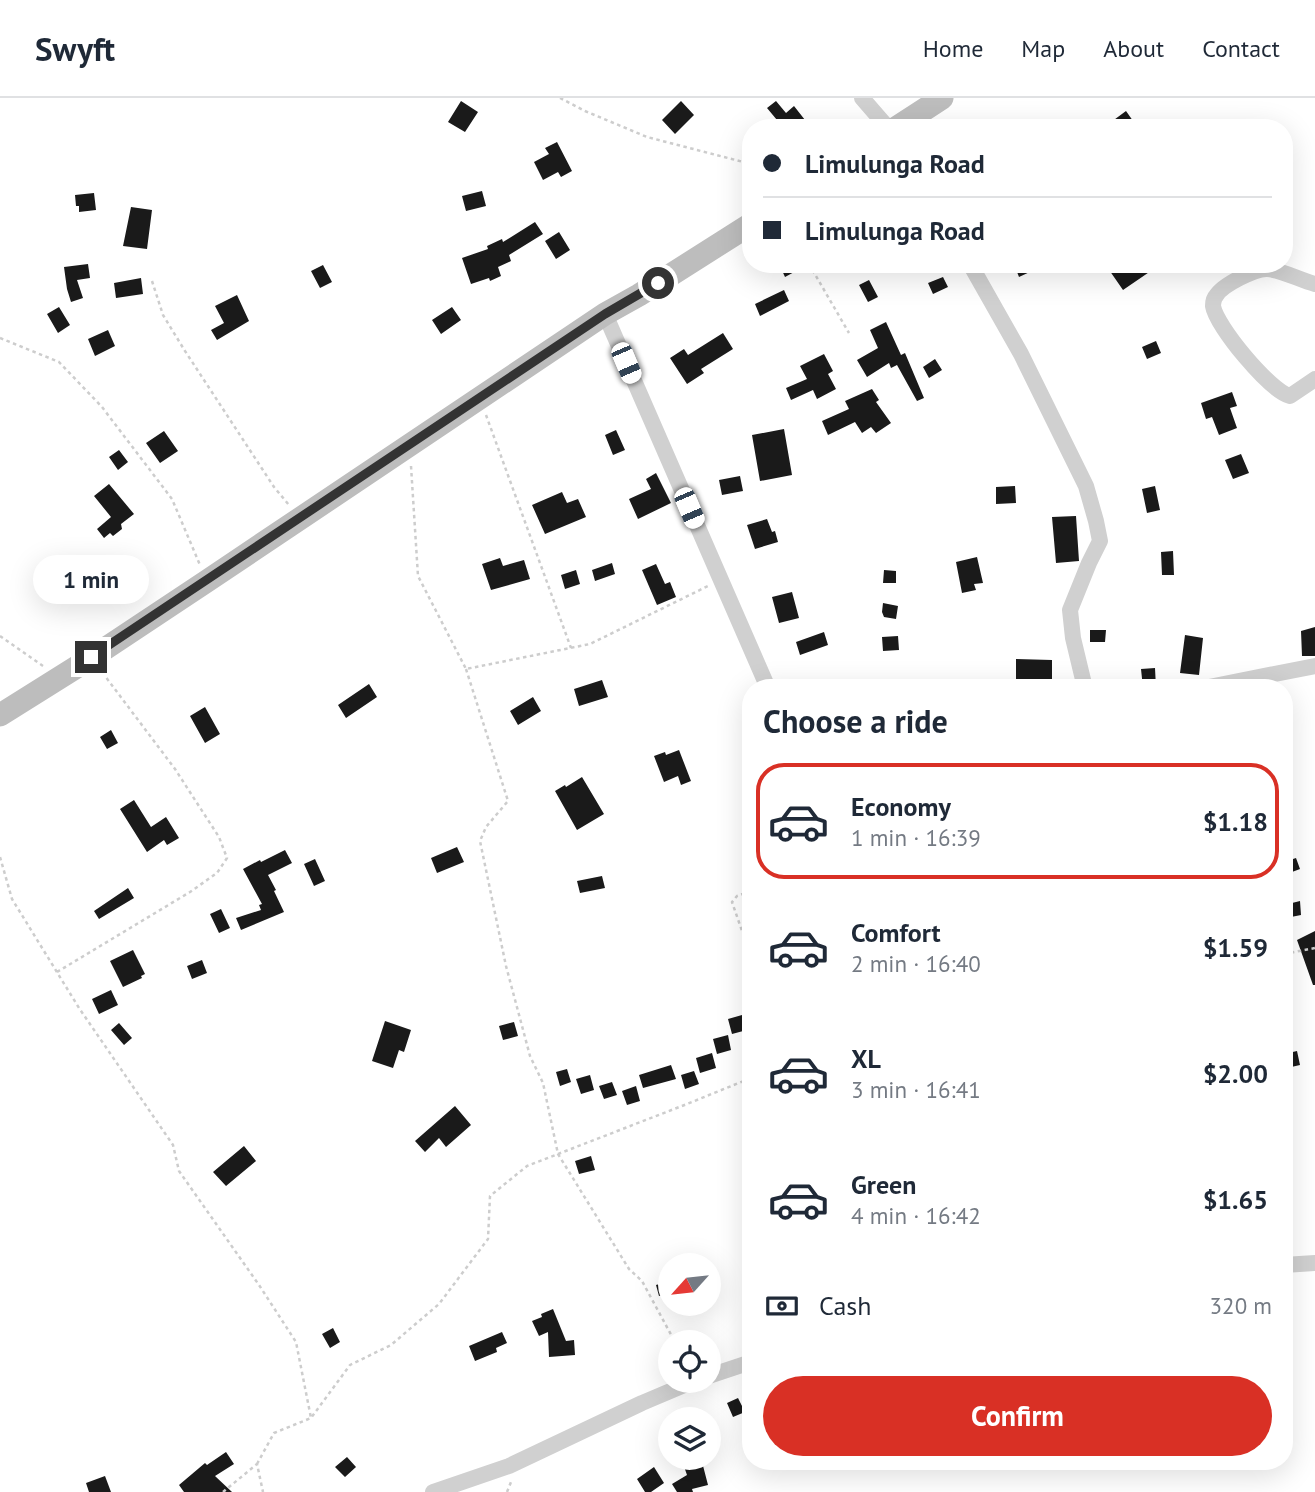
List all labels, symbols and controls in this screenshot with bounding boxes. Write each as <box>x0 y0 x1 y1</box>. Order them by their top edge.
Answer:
text: Swyft <box>35 27 115 70</box>
text: Home <box>923 33 983 64</box>
text: Map <box>1021 33 1065 64</box>
text: About <box>1103 33 1164 64</box>
text: Contact <box>1202 33 1280 64</box>
text: Limulunga Road <box>805 147 985 180</box>
text: Limulunga Road <box>805 214 985 247</box>
route start <box>642 267 674 299</box>
car <box>609 340 644 386</box>
car <box>672 485 707 531</box>
callout: 1 min <box>33 556 149 604</box>
text: 1 min <box>63 565 119 594</box>
route end <box>75 641 107 673</box>
text: Choose a ride <box>763 700 948 742</box>
icon: car <box>767 790 830 853</box>
text: Economy <box>851 790 951 823</box>
text: $1.18 <box>1203 805 1268 838</box>
text: 1 min · 16:39 <box>851 823 981 852</box>
icon: car <box>767 916 830 979</box>
text: Comfort <box>851 916 941 949</box>
text: $1.59 <box>1203 931 1268 964</box>
text: 2 min · 16:40 <box>851 949 981 978</box>
icon: car <box>767 1042 830 1105</box>
text: XL <box>851 1042 881 1075</box>
text: $2.00 <box>1203 1057 1268 1090</box>
text: 3 min · 16:41 <box>851 1075 981 1104</box>
icon: car <box>767 1168 830 1231</box>
text: Green <box>851 1168 916 1201</box>
text: $1.65 <box>1203 1183 1268 1216</box>
text: 4 min · 16:42 <box>851 1201 981 1230</box>
north arrow <box>658 1253 721 1316</box>
map controls <box>658 1253 721 1470</box>
icon: cash <box>763 1287 801 1325</box>
text: Cash <box>819 1289 871 1322</box>
text: 320 m <box>1210 1291 1272 1320</box>
button: locate <box>658 1330 721 1393</box>
button: Confirm <box>763 1376 1272 1456</box>
button: layers <box>658 1407 721 1470</box>

